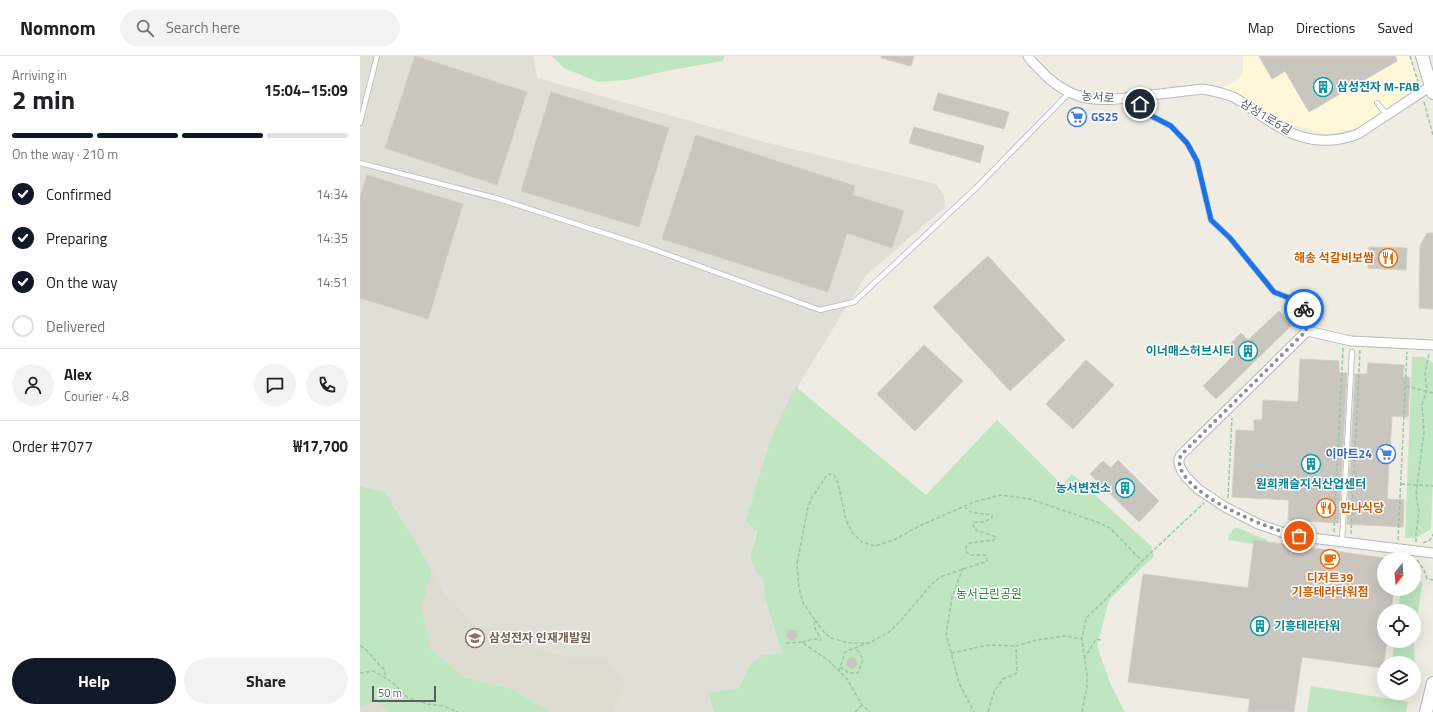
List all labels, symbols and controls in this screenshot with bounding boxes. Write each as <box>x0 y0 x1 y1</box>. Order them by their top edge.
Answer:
search box <box>120 10 400 46</box>
text: Nomnom <box>20 13 96 42</box>
text: Search here <box>166 16 240 39</box>
icon: search <box>134 17 156 39</box>
text: Map <box>1248 17 1274 38</box>
text: Directions <box>1296 17 1355 38</box>
text: Saved <box>1377 17 1413 38</box>
text: Arriving in <box>12 65 67 85</box>
building icon: 삼성전자 M-FAB <box>1312 76 1334 98</box>
place label: 삼성전자 M-FAB <box>1337 77 1420 96</box>
text: 15:04–15:09 <box>264 79 348 102</box>
text: 2 min <box>12 80 75 119</box>
street label: 농서로 <box>1081 86 1115 107</box>
pin <box>1123 87 1157 121</box>
icon: home <box>1129 93 1151 115</box>
street label: 삼성1로6길 <box>1237 94 1296 140</box>
supermarket icon: GS25 <box>1066 106 1088 128</box>
place label: GS25 <box>1091 107 1119 126</box>
text: On the way · 210 m <box>12 144 118 164</box>
icon: check <box>12 183 34 205</box>
text: Confirmed <box>46 183 111 206</box>
text: 14:34 <box>316 184 348 204</box>
icon: check <box>12 227 34 249</box>
text: Preparing <box>46 227 107 250</box>
text: 14:35 <box>316 228 348 248</box>
restaurant icon: 해송 석갈비보쌈 <box>1377 247 1399 269</box>
place label: 해송 석갈비보쌈 <box>1294 248 1374 267</box>
icon: check <box>12 271 34 293</box>
text: On the way <box>46 271 118 294</box>
text: 14:51 <box>316 272 348 292</box>
courier <box>1284 289 1324 329</box>
icon: bike <box>1293 298 1315 320</box>
text: Delivered <box>46 315 105 338</box>
building icon: 이너매스허브시티 <box>1237 340 1259 362</box>
place label: 이너매스허브시티 <box>1146 341 1234 360</box>
text: Alex <box>64 363 92 386</box>
button: person <box>12 364 54 406</box>
button: chat <box>254 364 296 406</box>
button: phone <box>306 364 348 406</box>
text: Courier · 4.8 <box>64 386 129 406</box>
text: Order #7077 <box>12 435 93 458</box>
text: ₩17,700 <box>293 435 348 458</box>
supermarket icon: 이마트24 <box>1375 443 1397 465</box>
place label: 이마트24 <box>1325 444 1372 463</box>
building icon: 원희캐슬지식산업센터 <box>1300 453 1322 475</box>
place label: 원희캐슬지식산업센터 <box>1256 474 1366 493</box>
building icon: 농서변전소 <box>1114 477 1136 499</box>
place label: 농서변전소 <box>1056 478 1111 497</box>
restaurant icon: 만나식당 <box>1315 497 1337 519</box>
place label: 만나식당 <box>1340 498 1384 517</box>
pin <box>1282 519 1316 553</box>
icon: bag <box>1288 525 1310 547</box>
cafe icon: 디저트39 기흥테라타워점 <box>1319 548 1341 570</box>
north arrow <box>1377 552 1421 596</box>
map controls <box>1377 552 1421 700</box>
place label: 디저트39 기흥테라타워점 <box>1291 568 1369 601</box>
park label: 농서근린공원 <box>956 584 1022 603</box>
button: locate <box>1377 604 1421 648</box>
building icon: 기흥테라타워 <box>1249 615 1271 637</box>
place label: 기흥테라타워 <box>1274 616 1340 635</box>
school or university icon: 삼성전자 인재개발원 <box>464 627 486 649</box>
place label: 삼성전자 인재개발원 <box>489 628 591 647</box>
button: layers <box>1377 656 1421 700</box>
button: Help <box>12 658 176 704</box>
button: Share <box>184 658 348 704</box>
scale bar <box>372 684 436 703</box>
text: 50 m <box>378 685 402 701</box>

